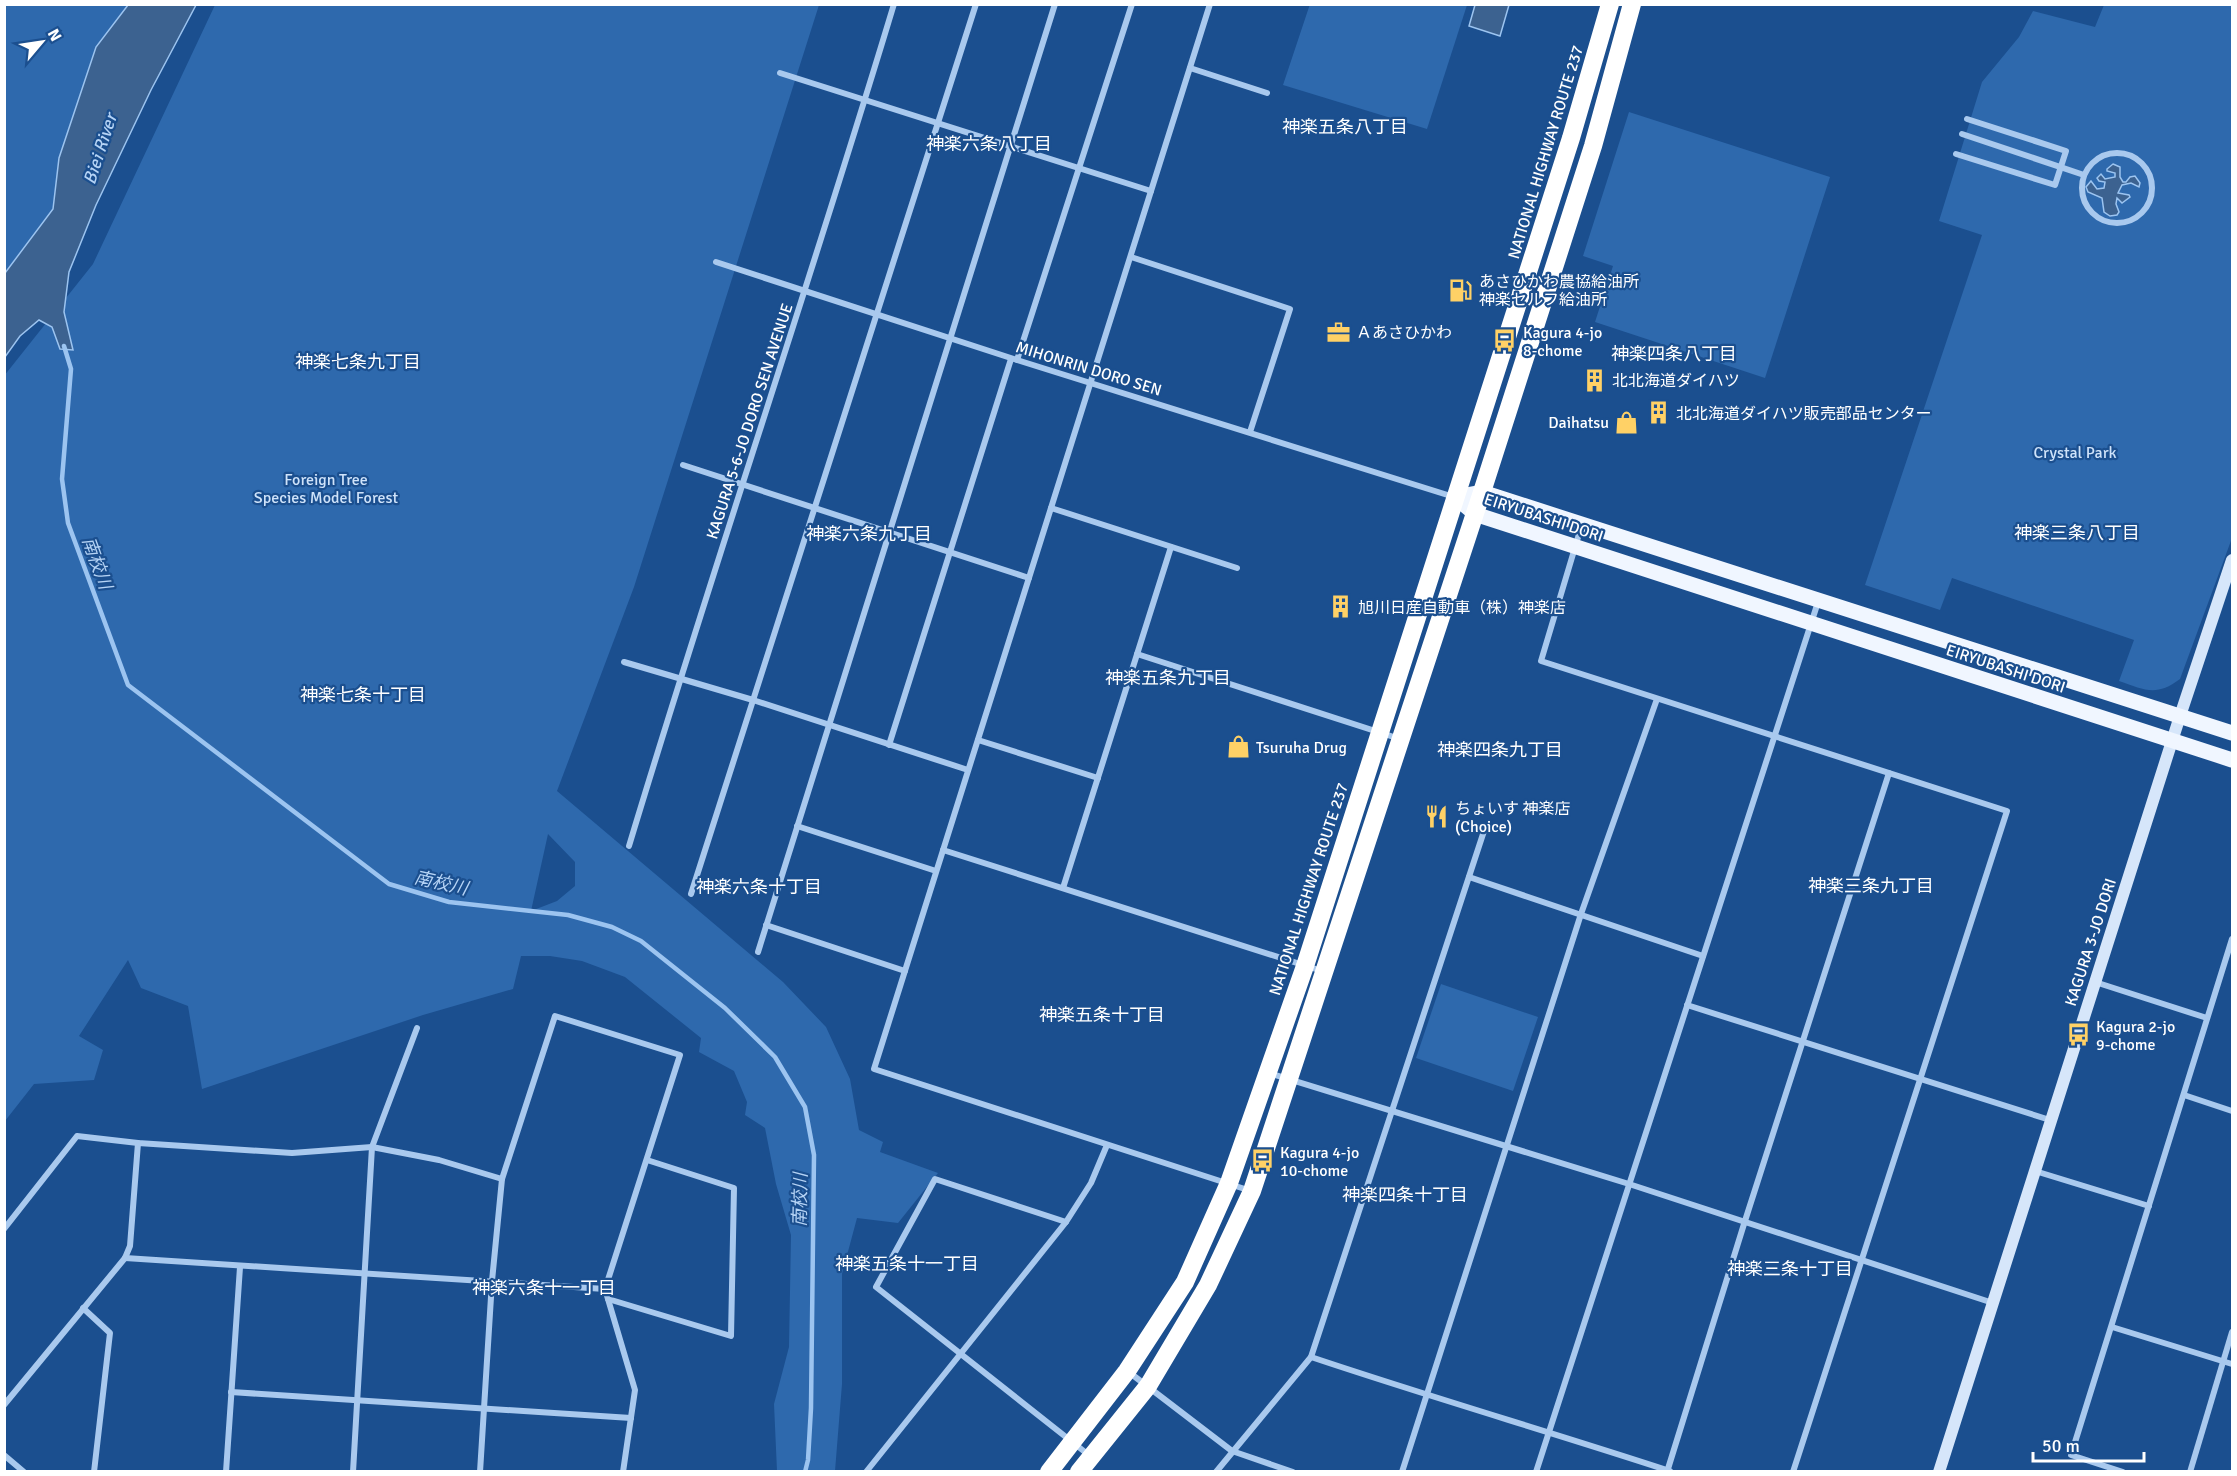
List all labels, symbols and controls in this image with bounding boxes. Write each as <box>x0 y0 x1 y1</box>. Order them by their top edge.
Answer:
north arrow <box>12 12 72 72</box>
text: N <box>43 25 66 45</box>
street label: NATIONAL HIGHWAY ROUTE 237 <box>1504 43 1588 262</box>
water label: Biei River <box>78 109 122 187</box>
district label: 神楽五条八丁目 <box>1282 116 1408 138</box>
district label: 神楽六条八丁目 <box>926 133 1052 155</box>
place label: あさひかわ農協給油所 神楽セルフ給油所 <box>1479 272 1639 310</box>
fuel station icon: あさひかわ農協給油所 神楽セルフ給油所 <box>1448 277 1474 303</box>
street label: KAGURA 5-6-JO DORO SEN AVENUE <box>702 301 798 542</box>
office icon: Ａあさひかわ <box>1325 319 1351 345</box>
place label: Ａあさひかわ <box>1356 323 1452 343</box>
place label: Kagura 4-jo 8-chome <box>1523 323 1602 361</box>
bus stop icon: Kagura 4-jo 8-chome <box>1492 328 1518 354</box>
street label: MIHONRIN DORO SEN <box>1013 337 1164 401</box>
district label: 神楽四条八丁目 <box>1611 343 1737 365</box>
district label: 神楽七条九丁目 <box>295 351 421 373</box>
building icon: 北北海道ダイハツ <box>1581 367 1607 393</box>
place label: 北北海道ダイハツ <box>1612 371 1740 391</box>
building icon: 北北海道ダイハツ販売部品センター <box>1645 400 1671 426</box>
place label: 北北海道ダイハツ販売部品センター <box>1676 404 1932 424</box>
shop icon: Daihatsu <box>1614 409 1640 435</box>
place label: Daihatsu <box>1548 413 1609 433</box>
park label: Crystal Park <box>2033 443 2117 463</box>
park label: Foreign Tree Species Model Forest <box>254 470 399 508</box>
street label: EIRYUBASHI DORI <box>1481 489 1606 547</box>
district label: 神楽三条八丁目 <box>2014 522 2140 544</box>
district label: 神楽六条九丁目 <box>806 523 932 545</box>
water label: 南校川 <box>77 534 117 594</box>
building icon: 旭川日産自動車（株）神楽店 <box>1327 594 1353 620</box>
place label: 旭川日産自動車（株）神楽店 <box>1358 598 1566 618</box>
street label: EIRYUBASHI DORI <box>1943 640 2068 698</box>
district label: 神楽五条九丁目 <box>1105 667 1231 689</box>
district label: 神楽七条十丁目 <box>300 684 426 706</box>
shop icon: Tsuruha Drug <box>1225 734 1251 760</box>
place label: Tsuruha Drug <box>1256 738 1347 758</box>
district label: 神楽四条九丁目 <box>1437 739 1563 761</box>
street label: NATIONAL HIGHWAY ROUTE 237 <box>1265 780 1353 998</box>
place label: ちょいす 神楽店 (Choice) <box>1455 799 1571 837</box>
restaurant icon: ちょいす 神楽店 (Choice) <box>1424 804 1450 830</box>
water label: 南校川 <box>412 866 472 900</box>
district label: 神楽三条九丁目 <box>1808 875 1934 897</box>
district label: 神楽六条十丁目 <box>696 876 822 898</box>
street label: KAGURA 3-JO DORI <box>2061 876 2121 1009</box>
district label: 神楽五条十丁目 <box>1039 1004 1165 1026</box>
place label: Kagura 2-jo 9-chome <box>2096 1017 2175 1055</box>
bus stop icon: Kagura 2-jo 9-chome <box>2065 1022 2091 1048</box>
place label: Kagura 4-jo 10-chome <box>1280 1143 1359 1181</box>
bus stop icon: Kagura 4-jo 10-chome <box>1249 1148 1275 1174</box>
water label: 南校川 <box>789 1171 812 1227</box>
district label: 神楽四条十丁目 <box>1342 1184 1468 1206</box>
district label: 神楽五条十一丁目 <box>835 1253 979 1275</box>
district label: 神楽三条十丁目 <box>1727 1258 1853 1280</box>
district label: 神楽六条十一丁目 <box>472 1277 616 1299</box>
scale bar <box>2033 1425 2144 1463</box>
text: 50 m <box>2042 1435 2080 1457</box>

